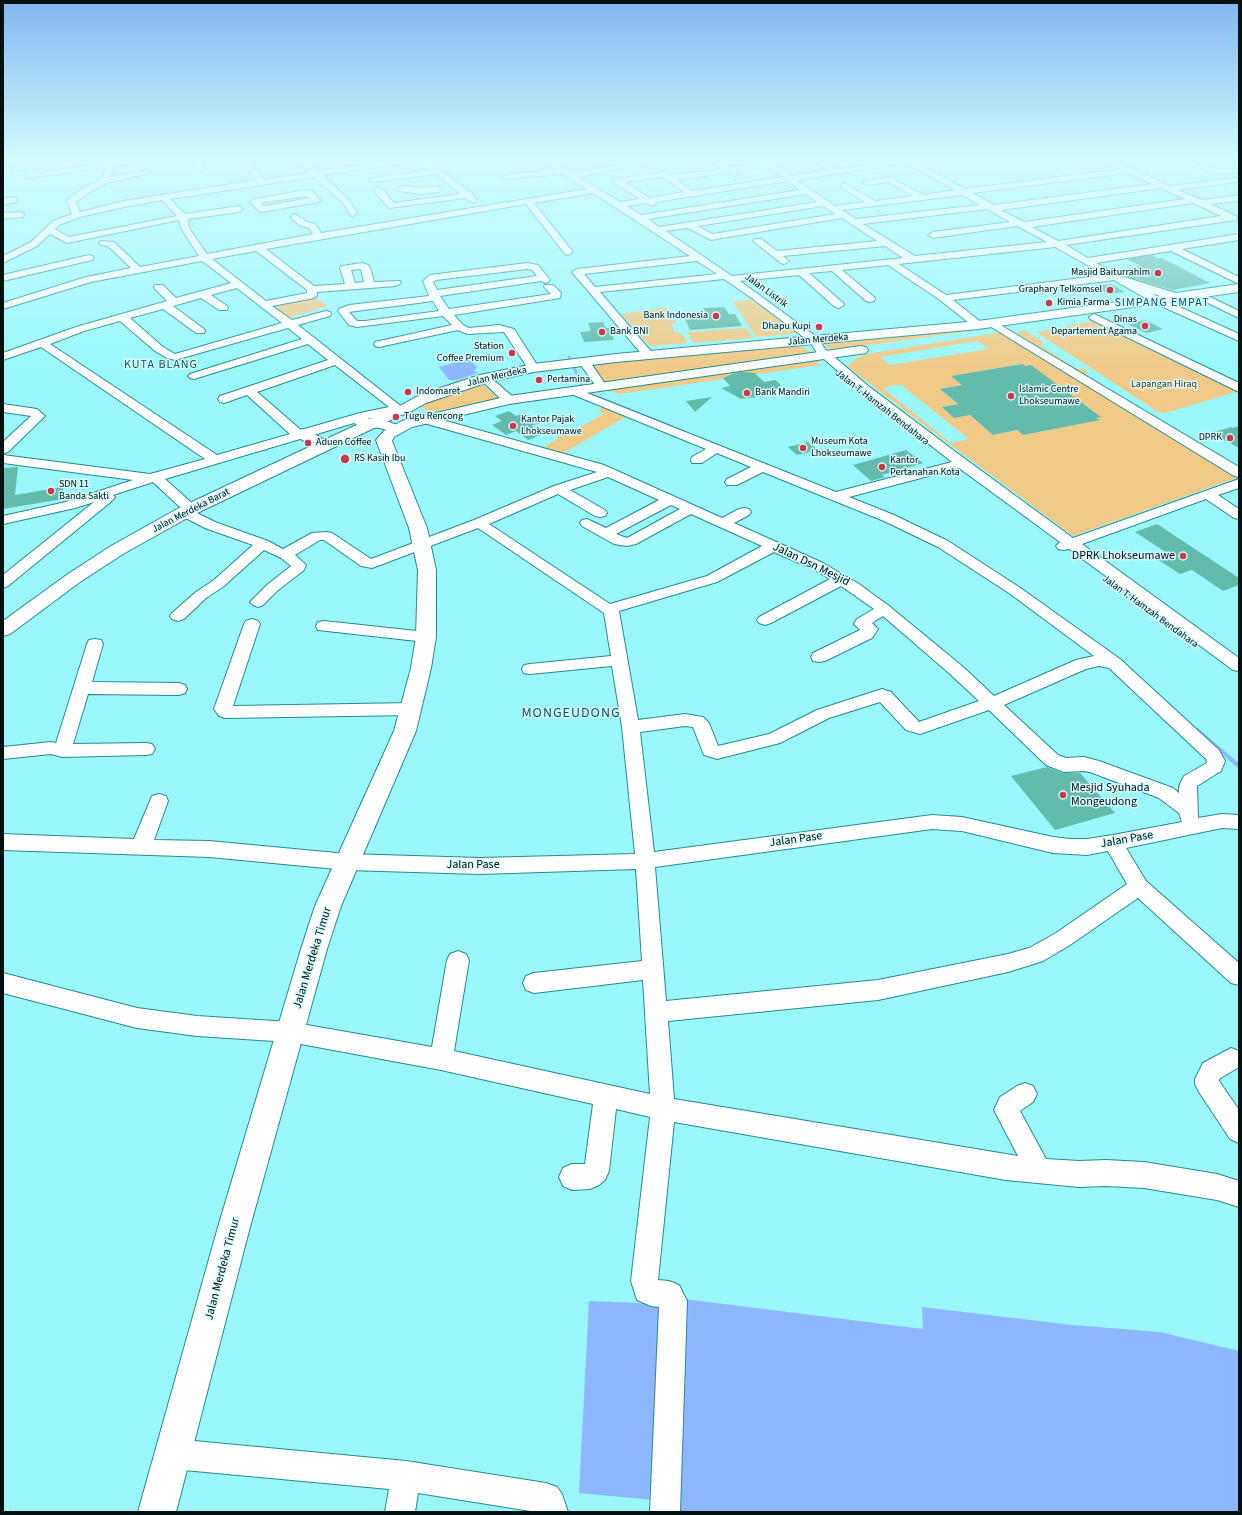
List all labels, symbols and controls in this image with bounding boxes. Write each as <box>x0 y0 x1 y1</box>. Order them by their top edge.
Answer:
place label: Masjid Baiturrahim <box>1071 267 1150 279</box>
marker: Masjid Baiturrahim <box>1153 268 1163 278</box>
street label: Jalan Listrik <box>742 271 790 311</box>
place label: Graphary Telkomsel <box>1019 284 1102 296</box>
marker: Graphary Telkomsel <box>1105 285 1115 295</box>
district label: SIMPANG EMPAT <box>1114 296 1210 310</box>
place label: Kimia Farma <box>1057 297 1109 309</box>
marker: Kimia Farma <box>1044 298 1054 308</box>
place label: Bank Indonesia <box>643 310 708 322</box>
marker: Bank Indonesia <box>711 311 721 321</box>
place label: Dinas Departement Agama <box>1051 314 1137 338</box>
place label: Dhapu Kupi <box>762 321 811 333</box>
marker: Dinas Departement Agama <box>1140 321 1150 331</box>
marker: Dhapu Kupi <box>814 322 824 332</box>
place label: Bank BNI <box>610 326 648 338</box>
marker: Bank BNI <box>597 327 607 337</box>
street label: Jalan Merdeka <box>787 331 849 349</box>
place label: Station Coffee Premium <box>437 341 504 364</box>
marker: Station Coffee Premium <box>507 348 517 358</box>
district label: KUTA BLANG <box>124 358 198 372</box>
street label: Jalan Merdeka <box>466 364 528 390</box>
street label: Jalan T. Hamzah Bendahara <box>833 368 931 448</box>
place label: Pertamina <box>547 374 590 386</box>
marker: Pertamina <box>534 375 544 385</box>
park label: Lapangan Hiraq <box>1131 379 1197 391</box>
place label: Islamic Centre Lhokseumawe <box>1019 384 1080 408</box>
place label: Indomaret <box>416 386 460 398</box>
marker: Indomaret <box>403 387 413 397</box>
place label: Bank Mandiri <box>755 387 810 399</box>
marker: Bank Mandiri <box>742 388 752 398</box>
marker: Islamic Centre Lhokseumawe <box>1006 391 1016 401</box>
place label: Tugu Rencong <box>404 411 463 423</box>
marker: Tugu Rencong <box>391 412 401 422</box>
place label: Kantor Pajak Lhokseumawe <box>521 414 582 438</box>
marker: Kantor Pajak Lhokseumawe <box>508 421 518 431</box>
place label: DPRK <box>1199 432 1222 444</box>
marker: DPRK <box>1225 433 1235 443</box>
place label: Museum Kota Lhokseumawe <box>811 436 872 460</box>
place label: Aduen Coffee <box>316 437 372 449</box>
marker: Aduen Coffee <box>303 438 313 448</box>
marker: Museum Kota Lhokseumawe <box>798 443 808 453</box>
marker: RS Kasih Ibu <box>339 453 351 465</box>
place label: RS Kasih Ibu <box>354 453 405 465</box>
place label: Kantor Pertanahan Kota <box>890 455 960 478</box>
marker: Kantor Pertanahan Kota <box>877 462 887 472</box>
place label: SDN 11 Banda Sakti <box>59 479 109 502</box>
marker: SDN 11 Banda Sakti <box>46 486 56 496</box>
street label: Jalan Merdeka Barat <box>150 486 232 536</box>
street label: Jalan Dsn Mesjid <box>770 540 852 590</box>
place label: DPRK Lhokseumawe <box>1072 549 1175 563</box>
marker: DPRK Lhokseumawe <box>1178 551 1188 561</box>
street label: Jalan T. Hamzah Bendahara <box>1100 573 1200 651</box>
district label: MONGEUDONG <box>521 706 621 722</box>
place label: Mesjid Syuhada Mongeudong <box>1071 781 1150 809</box>
marker: Mesjid Syuhada Mongeudong <box>1058 790 1068 800</box>
street label: Jalan Pase <box>1100 828 1154 852</box>
street label: Jalan Pase <box>769 829 823 851</box>
street label: Jalan Pase <box>446 858 500 872</box>
street label: Jalan Merdeka Timur <box>291 905 335 1011</box>
street label: Jalan Merdeka Timur <box>202 1216 244 1322</box>

